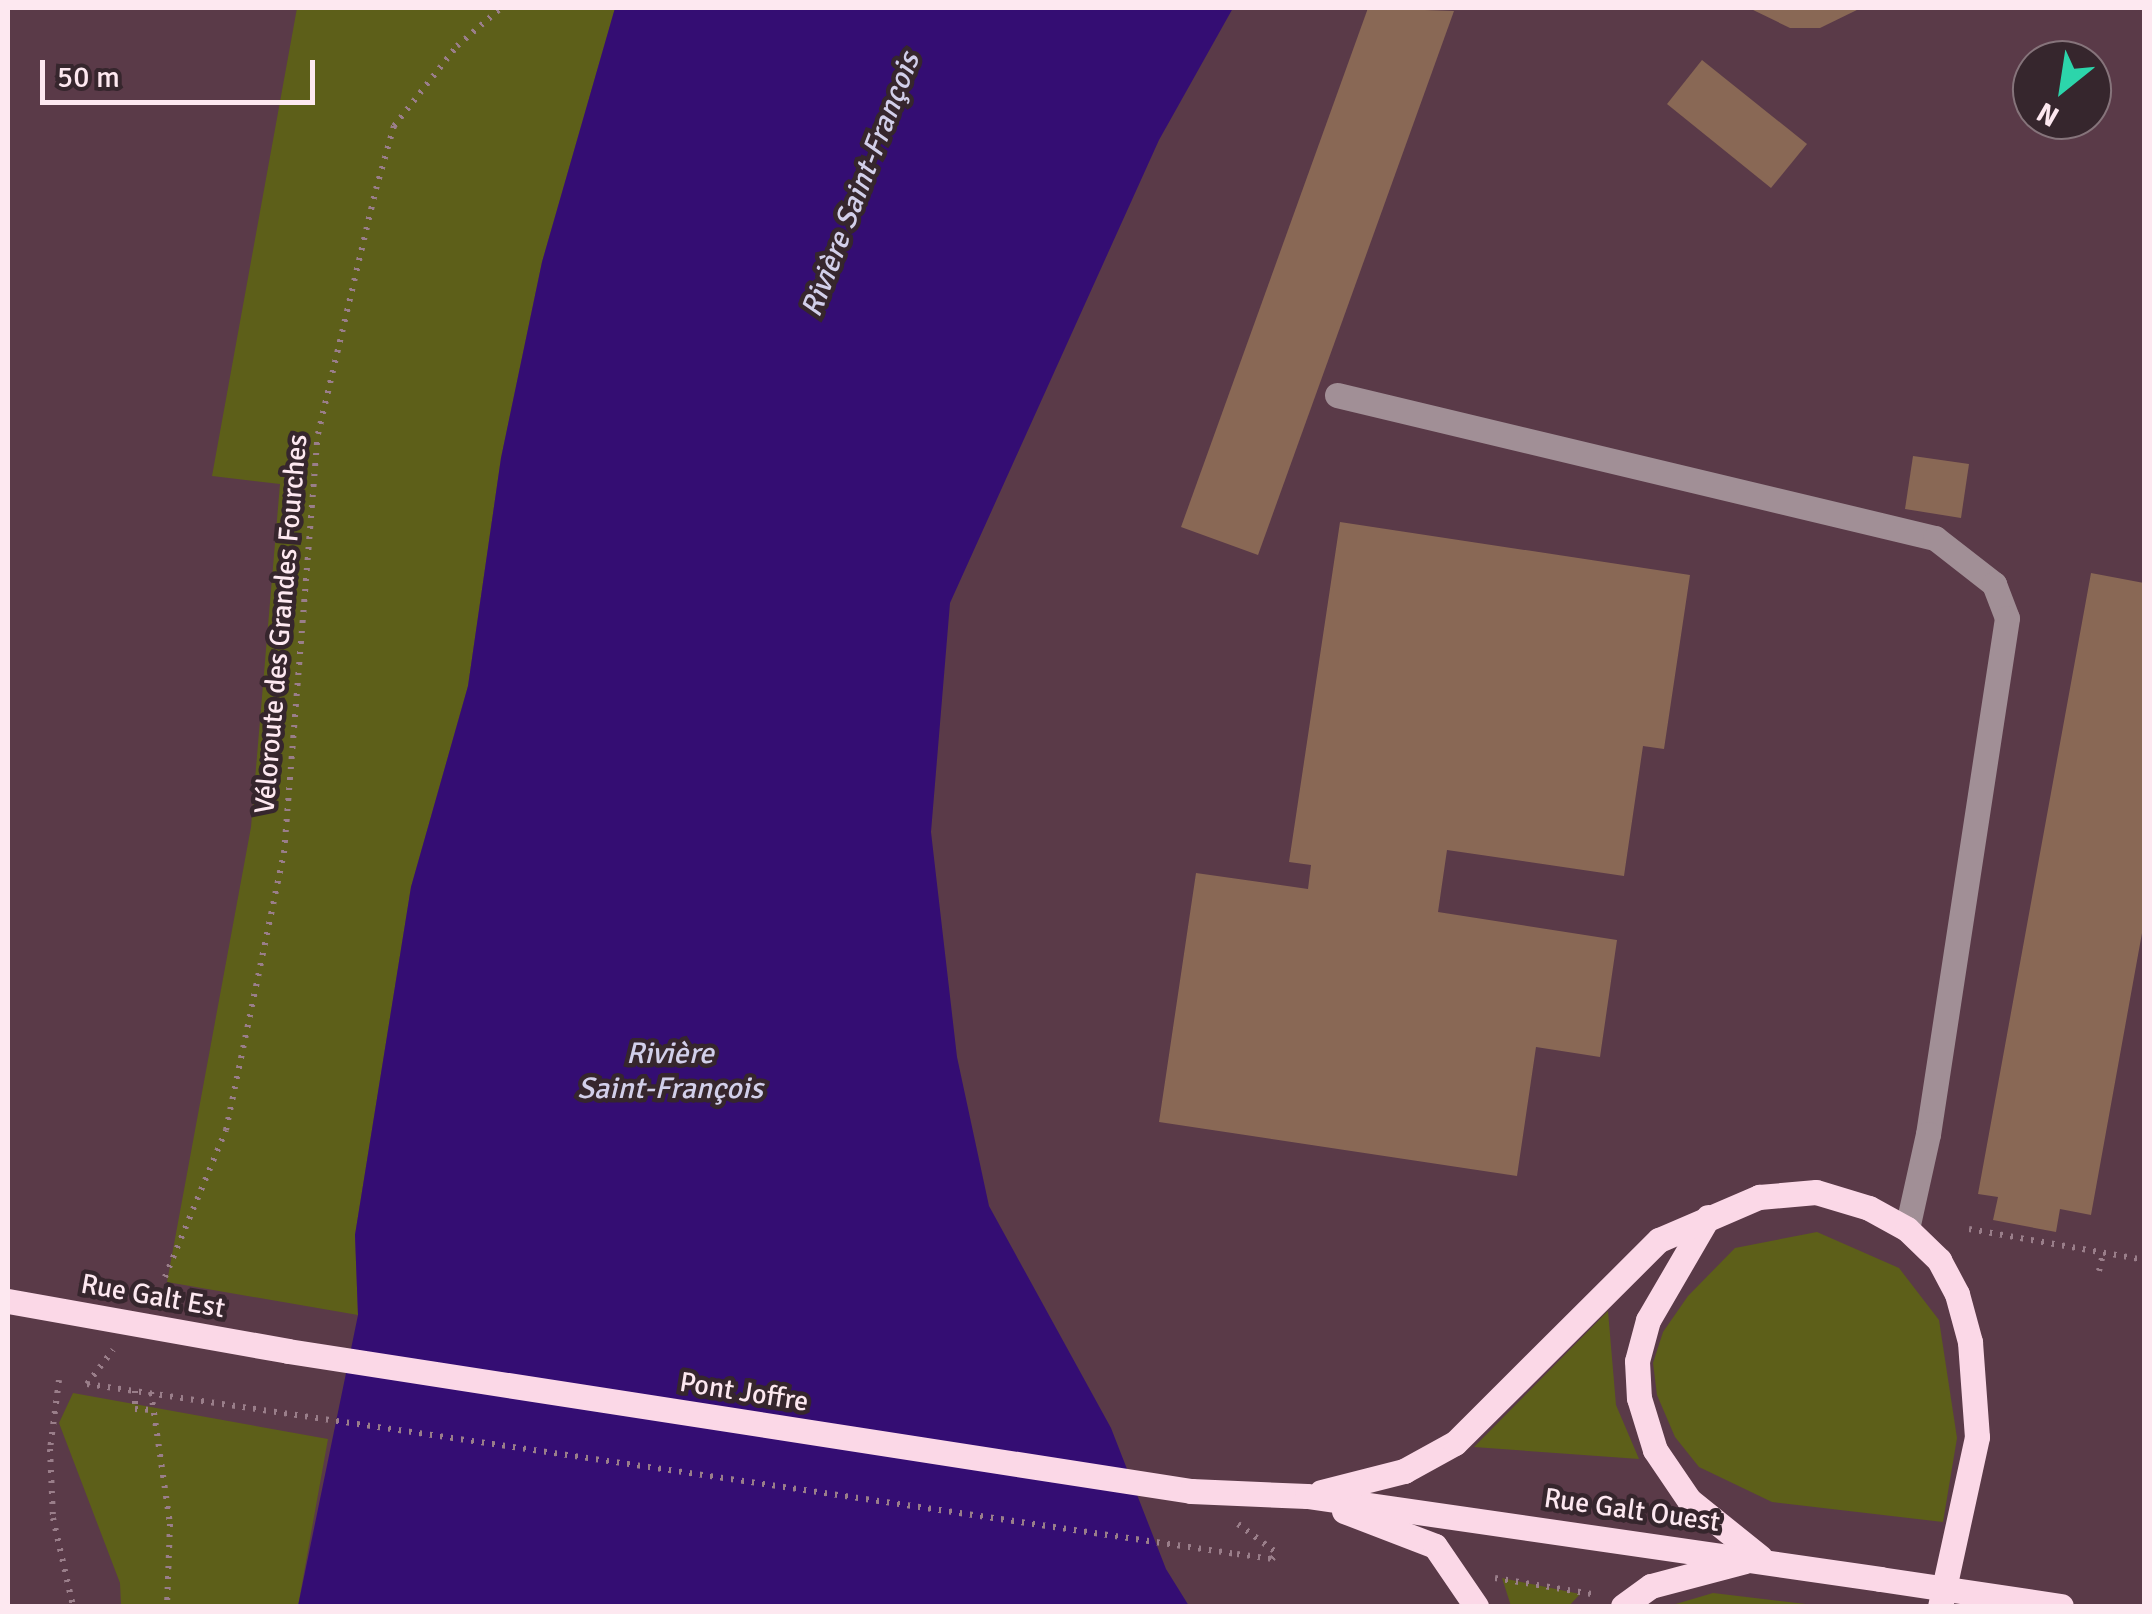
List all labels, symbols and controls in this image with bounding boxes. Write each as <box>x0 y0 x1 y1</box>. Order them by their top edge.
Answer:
scale bar <box>45 40 320 102</box>
north arrow <box>2012 40 2112 140</box>
water label: Rivière Saint-François <box>794 48 928 322</box>
text: 50 m <box>57 59 120 96</box>
text: N <box>2031 95 2065 134</box>
street label: Véloroute des Grandes Fourches <box>248 433 314 815</box>
water label: Rivière Saint-François <box>577 1036 763 1106</box>
street label: Rue Galt Est <box>78 1267 228 1325</box>
street label: Pont Joffre <box>677 1365 811 1419</box>
street label: Rue Galt Ouest <box>1542 1481 1722 1539</box>

